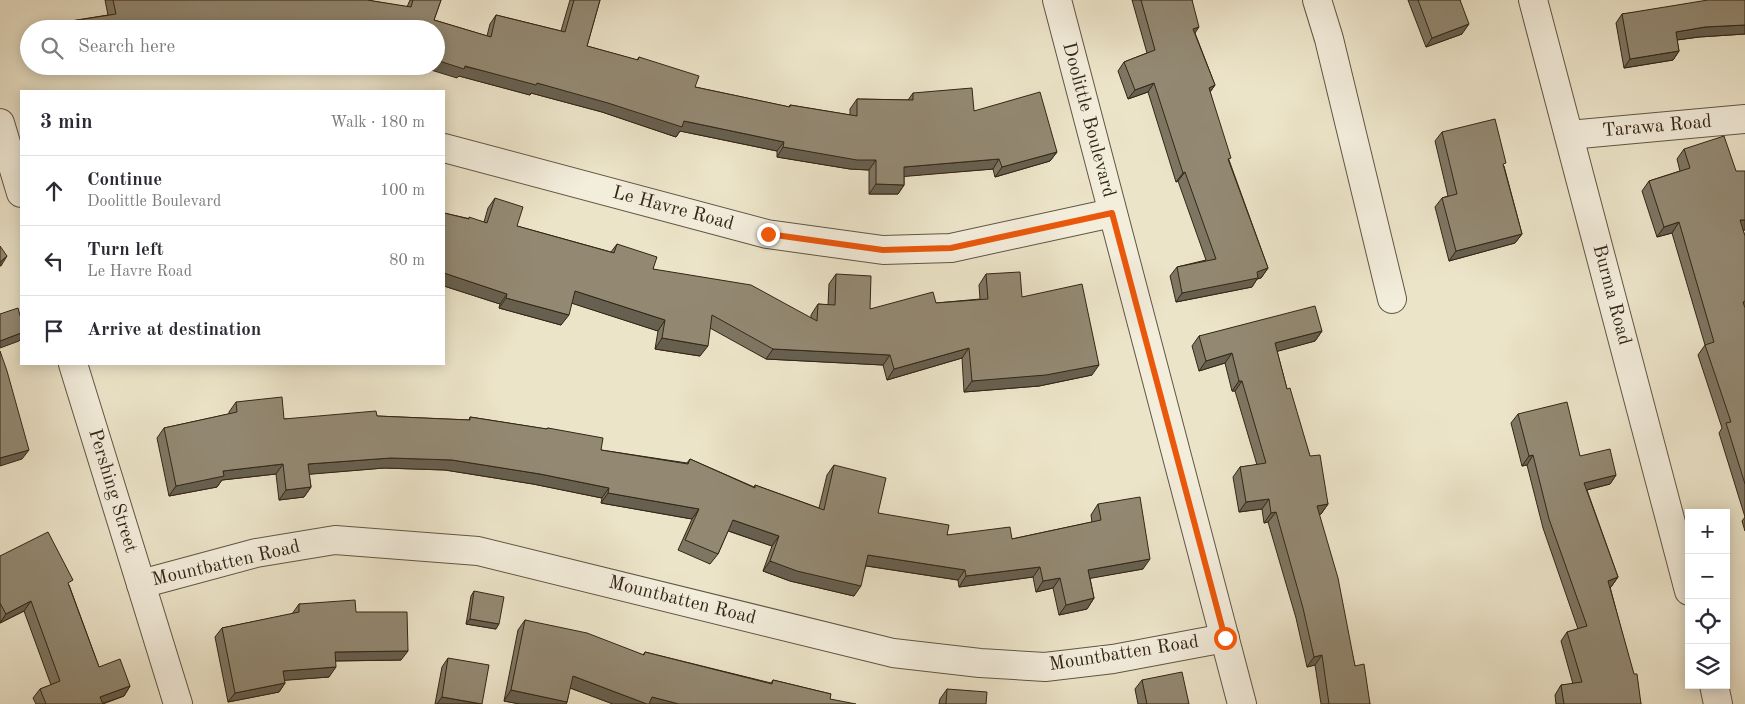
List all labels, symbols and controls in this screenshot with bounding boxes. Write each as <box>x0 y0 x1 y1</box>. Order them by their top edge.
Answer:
search box <box>20 20 445 75</box>
icon: search <box>38 34 66 62</box>
text: Search here <box>78 38 175 57</box>
street label: Doolittle Boulevard <box>1058 40 1118 200</box>
text: 3 min <box>40 112 93 133</box>
street label: Tarawa Road <box>1601 113 1713 141</box>
text: Walk · 180 m <box>330 115 425 131</box>
text: Continue <box>87 171 162 190</box>
icon: ahead <box>40 177 68 205</box>
text: 100 m <box>380 183 425 199</box>
street label: Le Havre Road <box>610 184 736 234</box>
text: Doolittle Boulevard <box>87 194 221 210</box>
route end <box>757 223 780 246</box>
text: Turn left <box>87 241 164 260</box>
street label: Burma Road <box>1588 243 1634 347</box>
icon: left <box>40 247 68 275</box>
text: 80 m <box>389 253 425 269</box>
text: Le Havre Road <box>87 264 192 280</box>
icon: arrive <box>40 317 68 345</box>
text: Arrive at destination <box>87 321 261 340</box>
street label: Pershing Street <box>84 427 140 555</box>
map controls <box>1685 509 1730 689</box>
button: + <box>1685 509 1730 554</box>
street label: Mountbatten Road <box>150 538 302 590</box>
button: − <box>1685 554 1730 599</box>
street label: Mountbatten Road <box>606 573 758 629</box>
button: locate <box>1685 599 1730 644</box>
route start <box>1214 627 1237 650</box>
street label: Mountbatten Road <box>1048 633 1200 675</box>
button: layers <box>1685 644 1730 689</box>

